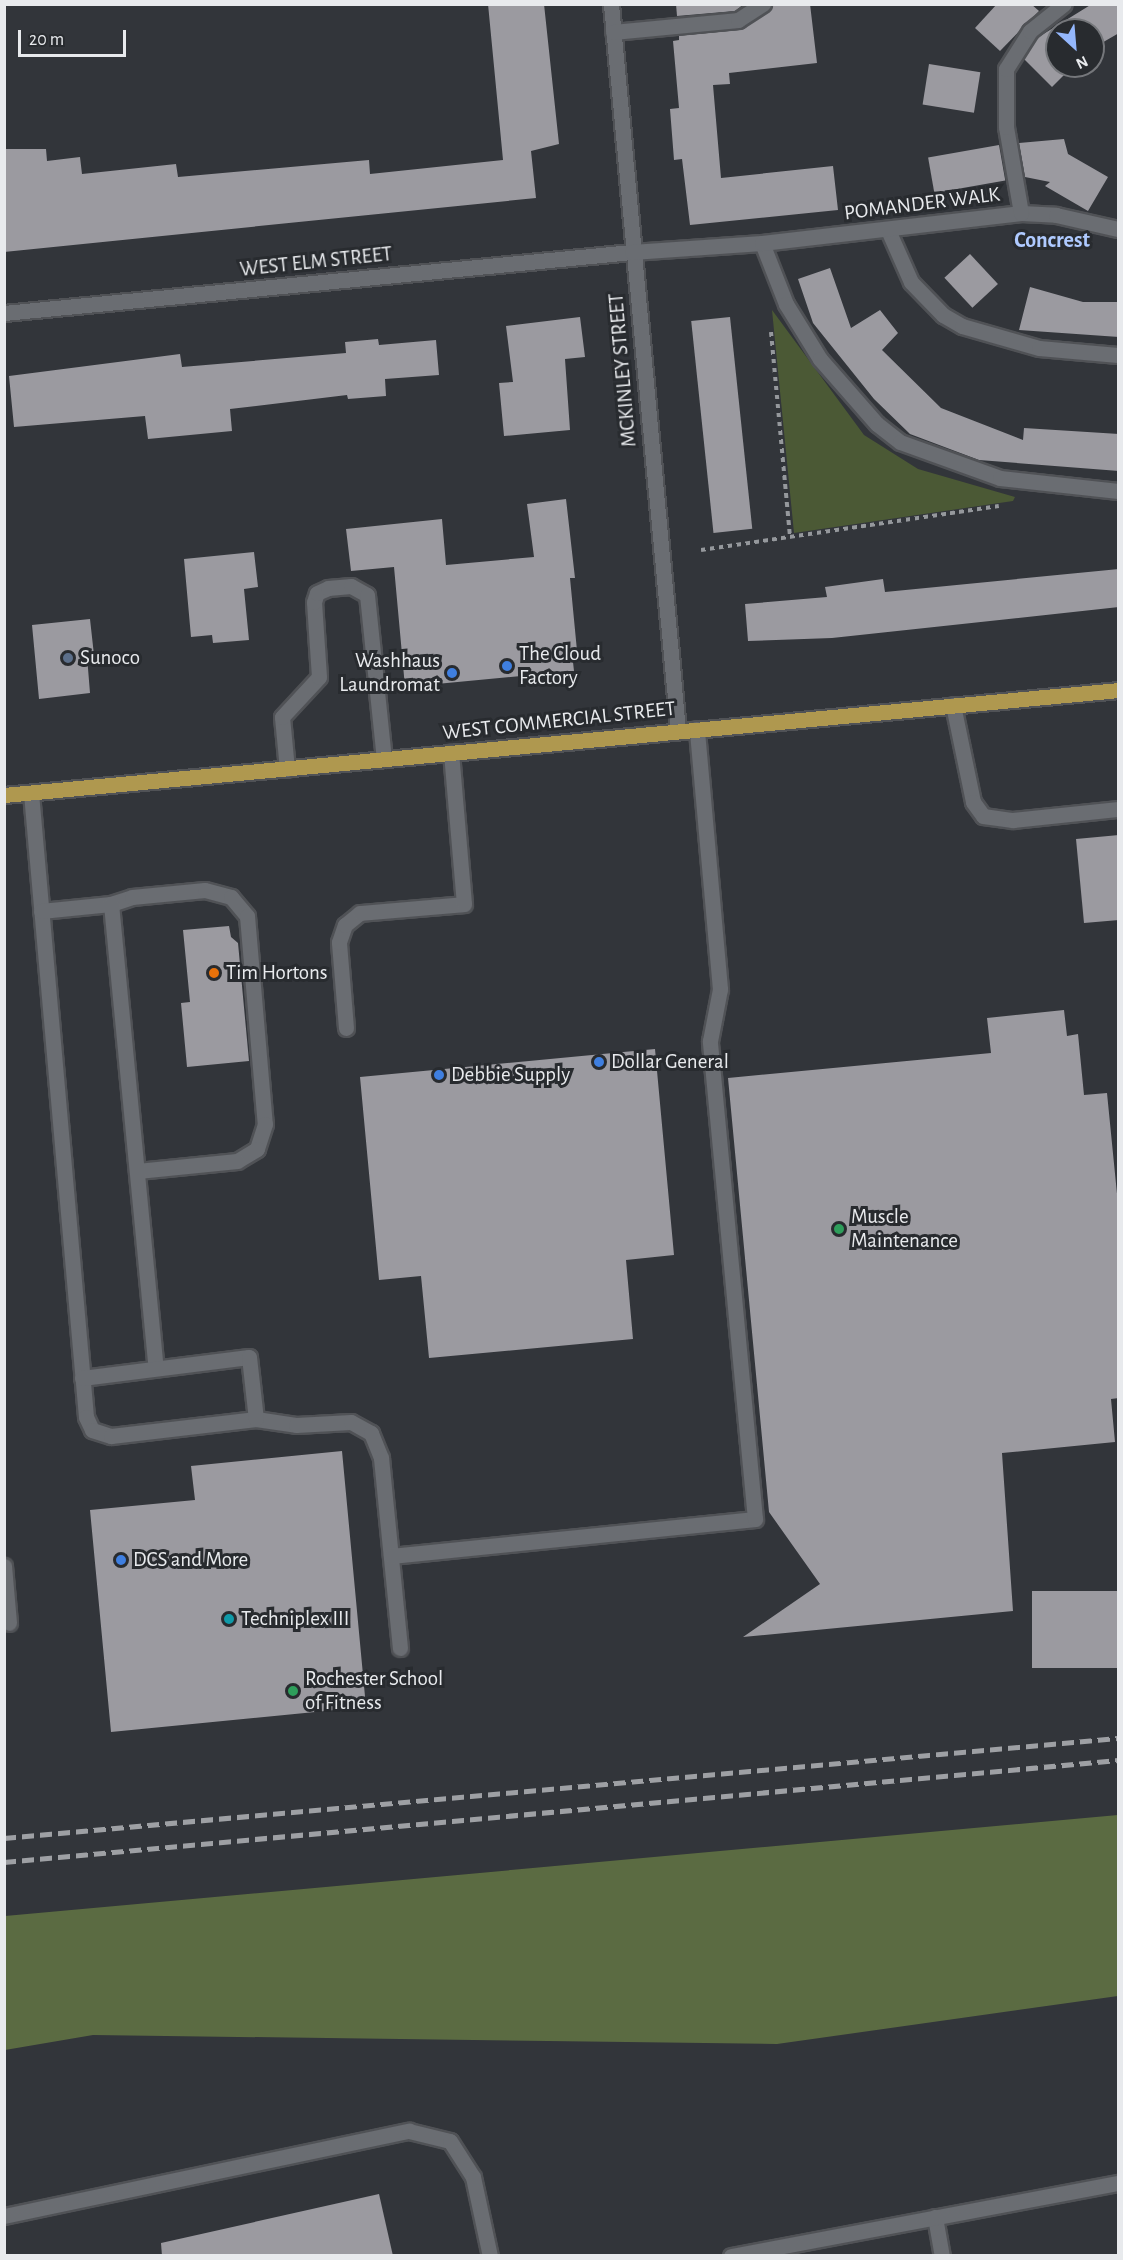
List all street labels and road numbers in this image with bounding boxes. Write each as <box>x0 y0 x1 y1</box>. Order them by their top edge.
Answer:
street label: POMANDER WALK <box>843 182 1001 226</box>
street label: WEST ELM STREET <box>239 241 393 283</box>
street label: MCKINLEY STREET <box>604 292 642 448</box>
street label: WEST COMMERCIAL STREET <box>441 696 677 746</box>

